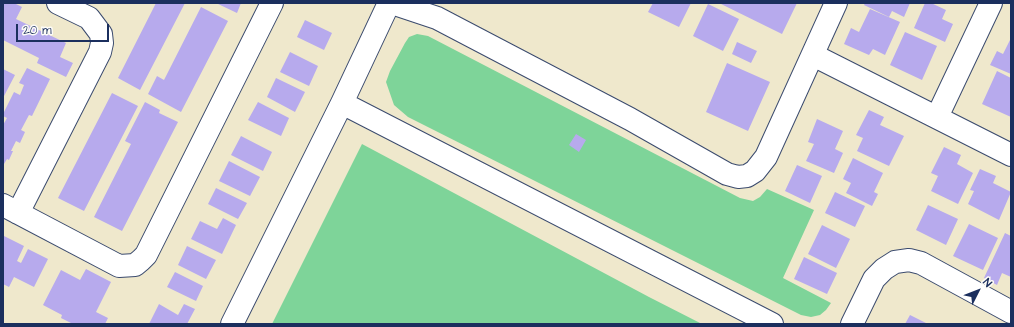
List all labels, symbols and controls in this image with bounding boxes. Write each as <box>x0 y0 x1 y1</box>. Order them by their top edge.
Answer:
scale bar <box>18 16 111 42</box>
text: 20 m <box>23 22 52 39</box>
north arrow <box>958 271 998 311</box>
text: N <box>979 275 995 290</box>

